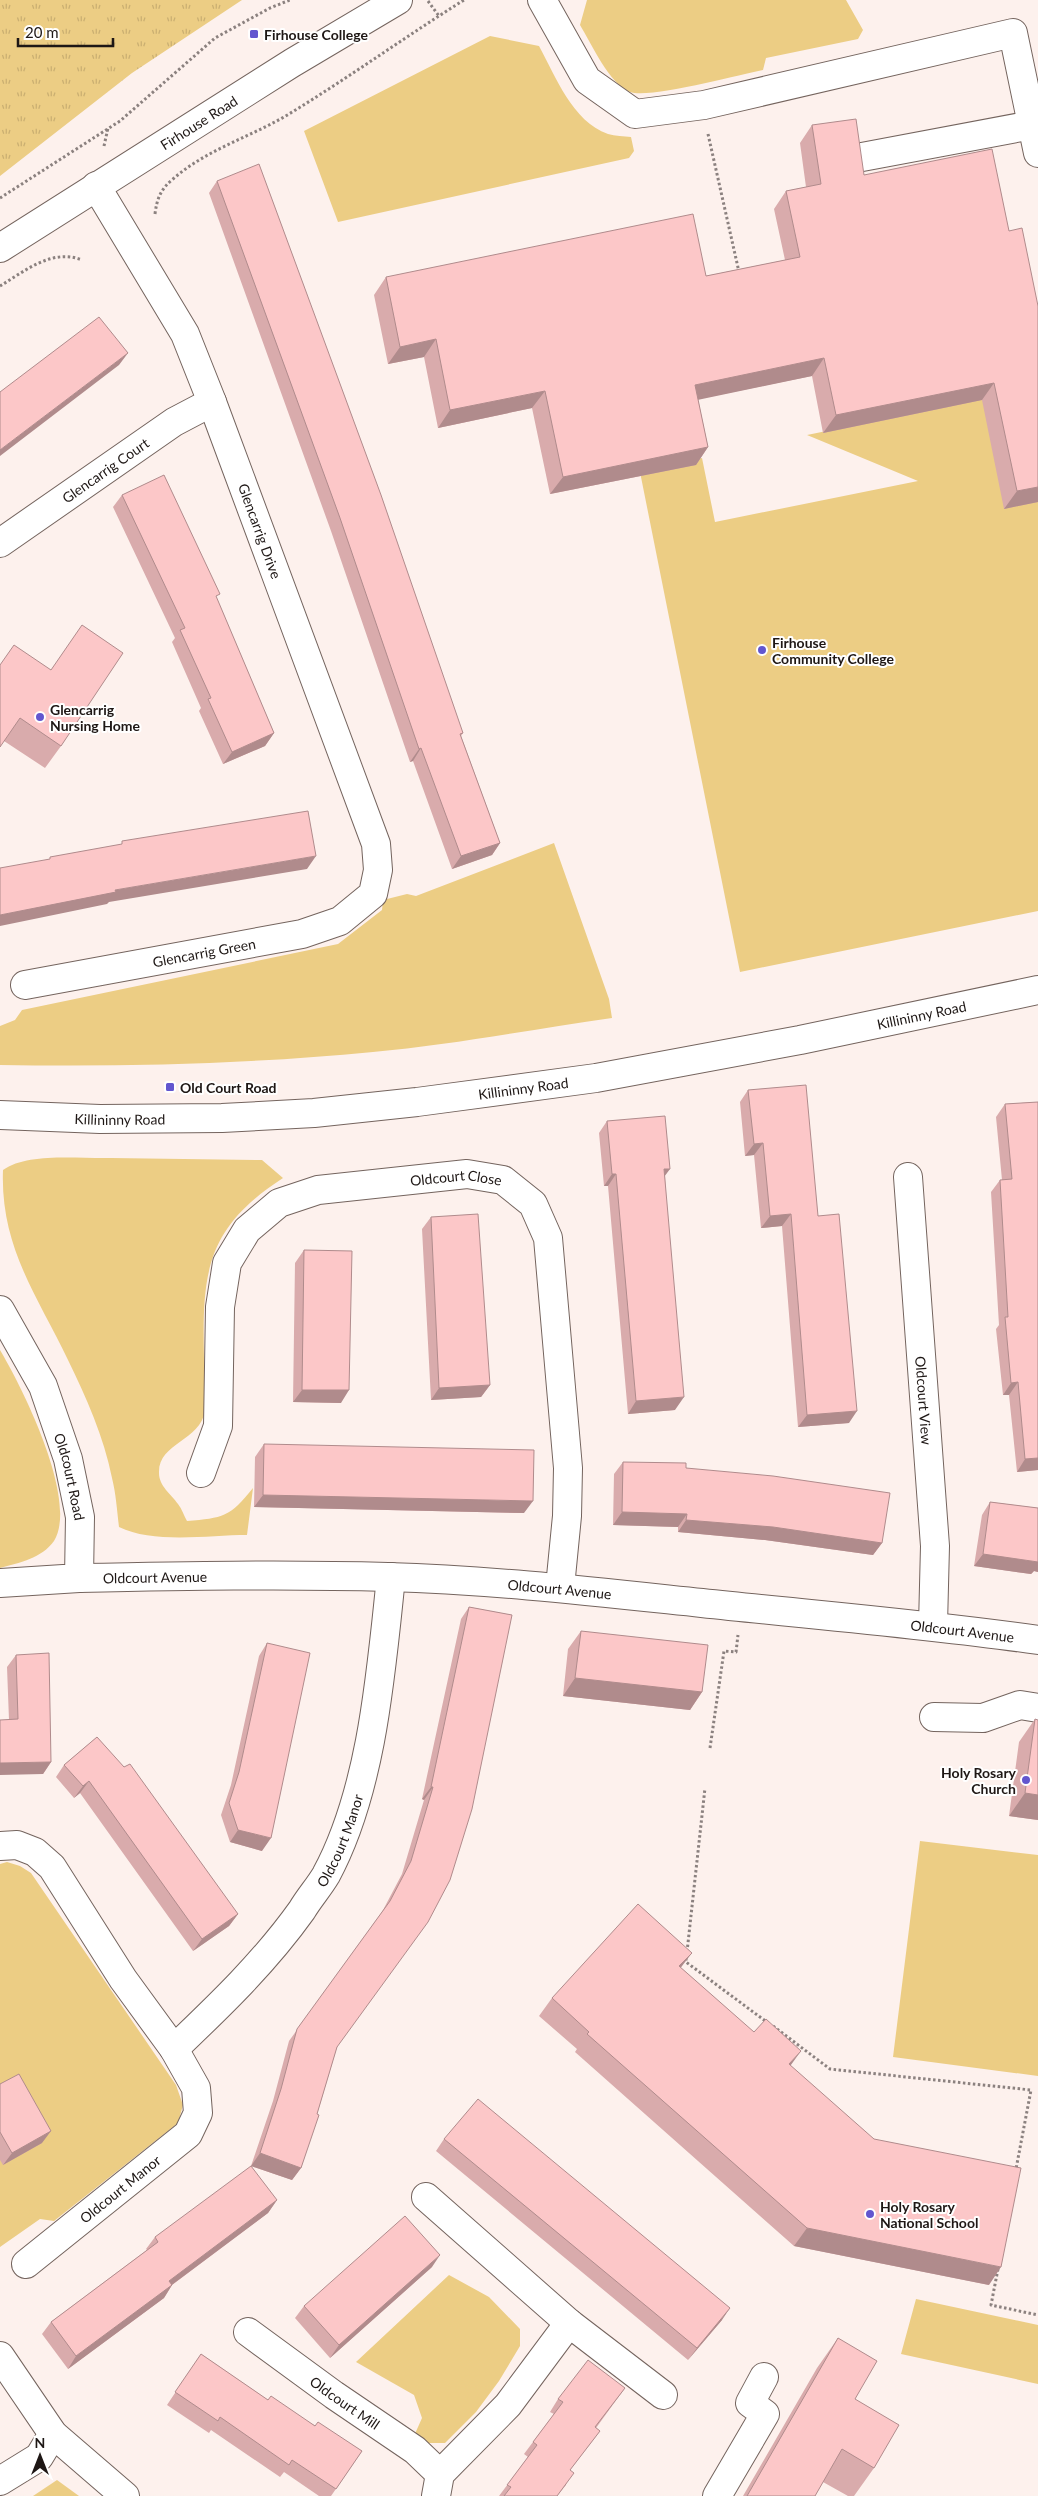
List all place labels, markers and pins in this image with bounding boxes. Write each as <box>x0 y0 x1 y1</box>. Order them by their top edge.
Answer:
place label: Firhouse College <box>264 26 368 43</box>
marker: Firhouse College <box>248 28 260 40</box>
place label: Firhouse Community College <box>772 634 894 667</box>
marker: Firhouse Community College <box>756 644 768 656</box>
place label: Glencarrig Nursing Home <box>50 701 140 734</box>
marker: Glencarrig Nursing Home <box>34 711 46 723</box>
place label: Old Court Road <box>180 1079 277 1096</box>
marker: Old Court Road <box>164 1081 176 1093</box>
place label: Holy Rosary Church <box>941 1764 1017 1797</box>
marker: Holy Rosary Church <box>1020 1774 1032 1786</box>
place label: Holy Rosary National School <box>880 2198 978 2231</box>
marker: Holy Rosary National School <box>864 2208 876 2220</box>

